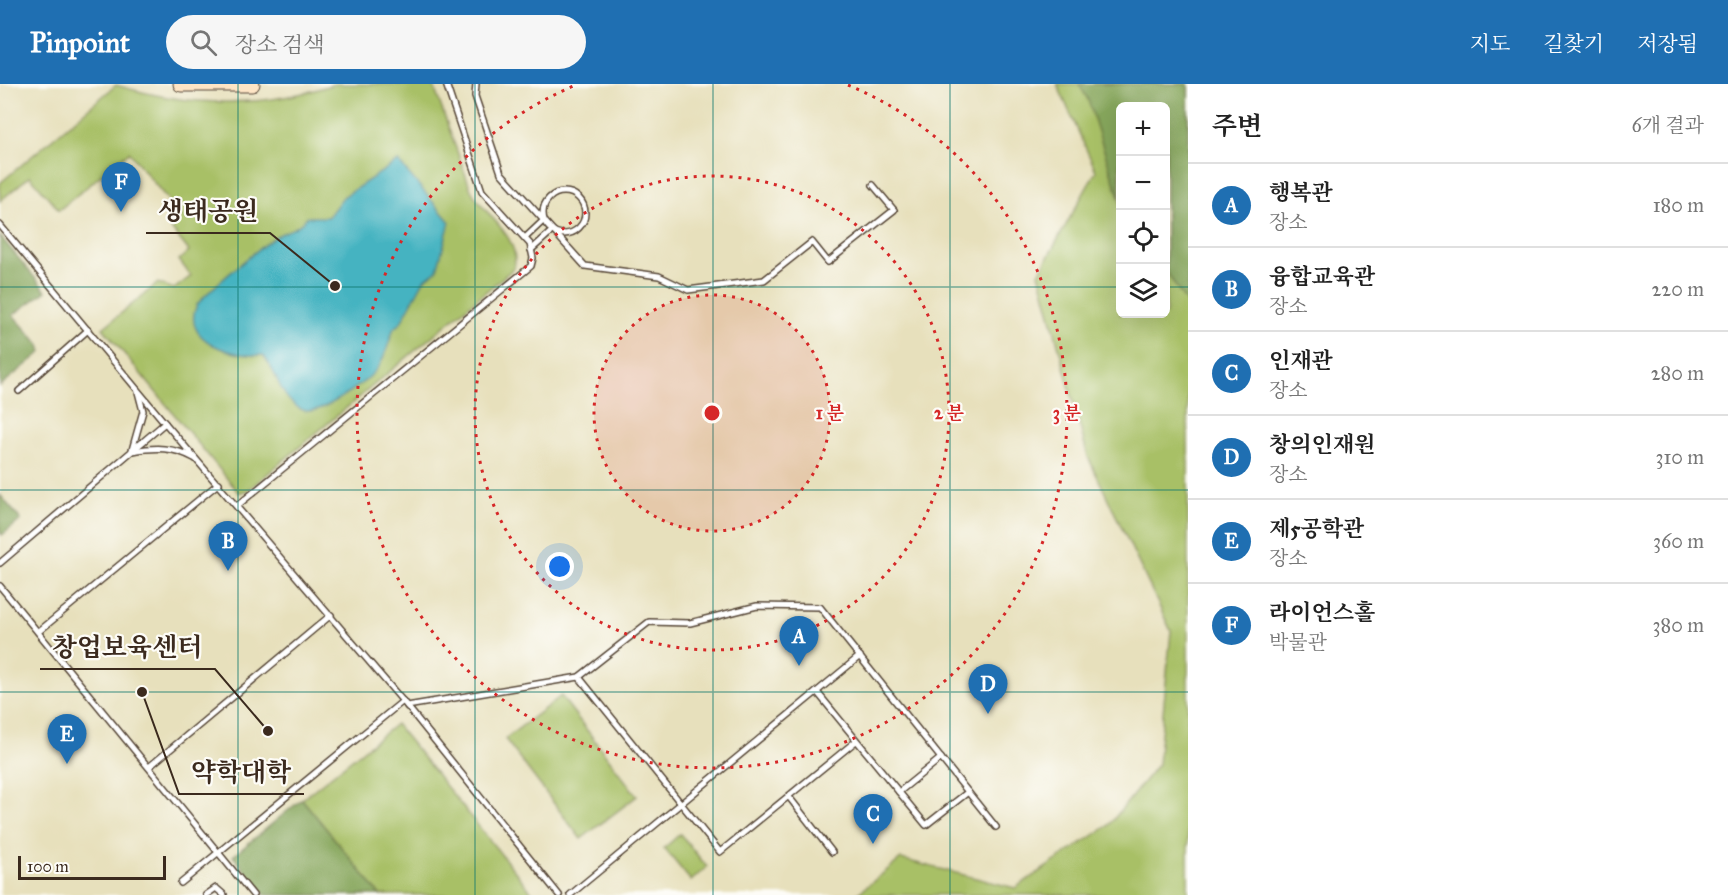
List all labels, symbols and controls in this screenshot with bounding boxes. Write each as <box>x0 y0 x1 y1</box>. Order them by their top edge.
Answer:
search box <box>166 15 586 69</box>
text: Pinpoint <box>30 25 130 60</box>
icon: search <box>187 26 220 59</box>
text: 장소 검색 <box>235 31 325 58</box>
text: 지도 <box>1470 31 1510 57</box>
text: 길찾기 <box>1543 31 1604 57</box>
text: 저장됨 <box>1637 31 1698 57</box>
map controls <box>1116 102 1170 318</box>
button: + <box>1116 102 1170 156</box>
text: 주변 <box>1212 110 1262 142</box>
text: 6개 결과 <box>1631 113 1704 137</box>
button: − <box>1116 156 1170 210</box>
pin: F <box>102 162 140 212</box>
text: 행복관 <box>1269 179 1333 206</box>
callout: 생태공원 <box>146 189 270 233</box>
text: A <box>1225 193 1238 217</box>
text: 180 m <box>1653 193 1704 217</box>
text: 생태공원 <box>158 195 258 227</box>
button: locate <box>1116 210 1170 264</box>
text: 장소 <box>1269 210 1308 234</box>
text: 융합교육관 <box>1269 263 1375 290</box>
button: layers <box>1116 264 1170 318</box>
text: B <box>1225 277 1238 301</box>
text: 220 m <box>1652 277 1704 301</box>
text: 장소 <box>1269 294 1308 318</box>
text: 인재관 <box>1269 347 1333 374</box>
text: C <box>1225 361 1238 385</box>
text: 280 m <box>1651 361 1704 385</box>
text: 장소 <box>1269 378 1308 402</box>
text: 1 분 <box>816 402 845 424</box>
text: 2 분 <box>934 402 965 424</box>
text: 3 분 <box>1053 402 1082 425</box>
centre of rings <box>702 403 722 423</box>
text: 창의인재원 <box>1269 431 1375 458</box>
text: D <box>1224 445 1239 469</box>
text: 310 m <box>1655 445 1704 469</box>
text: 장소 <box>1269 462 1308 486</box>
text: 제5공학관 <box>1269 515 1364 542</box>
pin: B <box>208 522 248 571</box>
text: E <box>1224 529 1239 553</box>
text: 360 m <box>1653 529 1704 553</box>
text: 장소 <box>1269 546 1308 570</box>
your location <box>545 552 574 581</box>
text: 라이언스홀 <box>1269 599 1375 626</box>
text: F <box>1225 613 1238 637</box>
text: 380 m <box>1653 613 1704 637</box>
pin: A <box>780 616 818 666</box>
callout: 창업보육센터 <box>40 625 215 669</box>
text: 박물관 <box>1269 630 1327 654</box>
text: 창업보육센터 <box>52 631 202 663</box>
pin: D <box>968 664 1008 714</box>
pin: E <box>48 714 86 764</box>
callout: 약학대학 <box>179 750 304 794</box>
text: 약학대학 <box>191 756 292 788</box>
pin: C <box>854 794 892 844</box>
scale bar <box>18 853 166 880</box>
text: 100 m <box>27 857 69 876</box>

